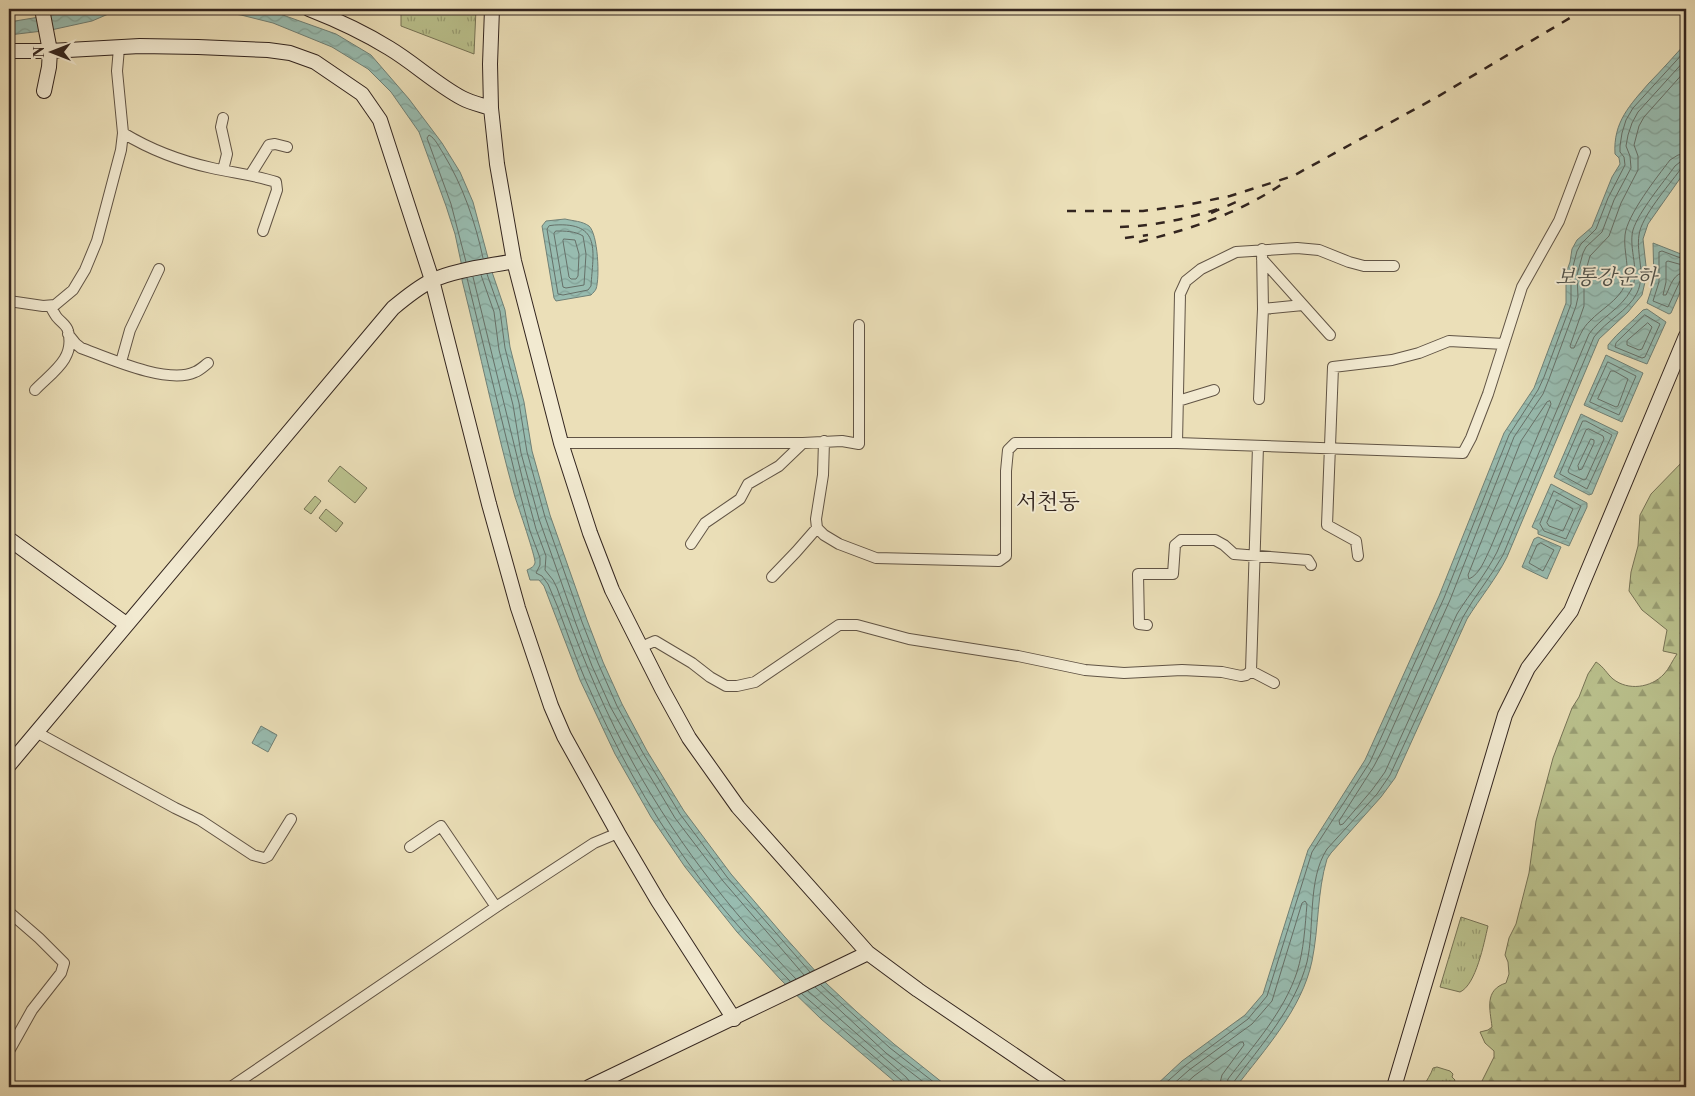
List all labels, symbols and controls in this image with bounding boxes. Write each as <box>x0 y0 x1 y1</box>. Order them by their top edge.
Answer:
north arrow <box>28 28 78 78</box>
text: N <box>31 46 49 58</box>
water label: 보통강운하 <box>1555 265 1659 291</box>
district label: 서천동 <box>1016 489 1080 516</box>

